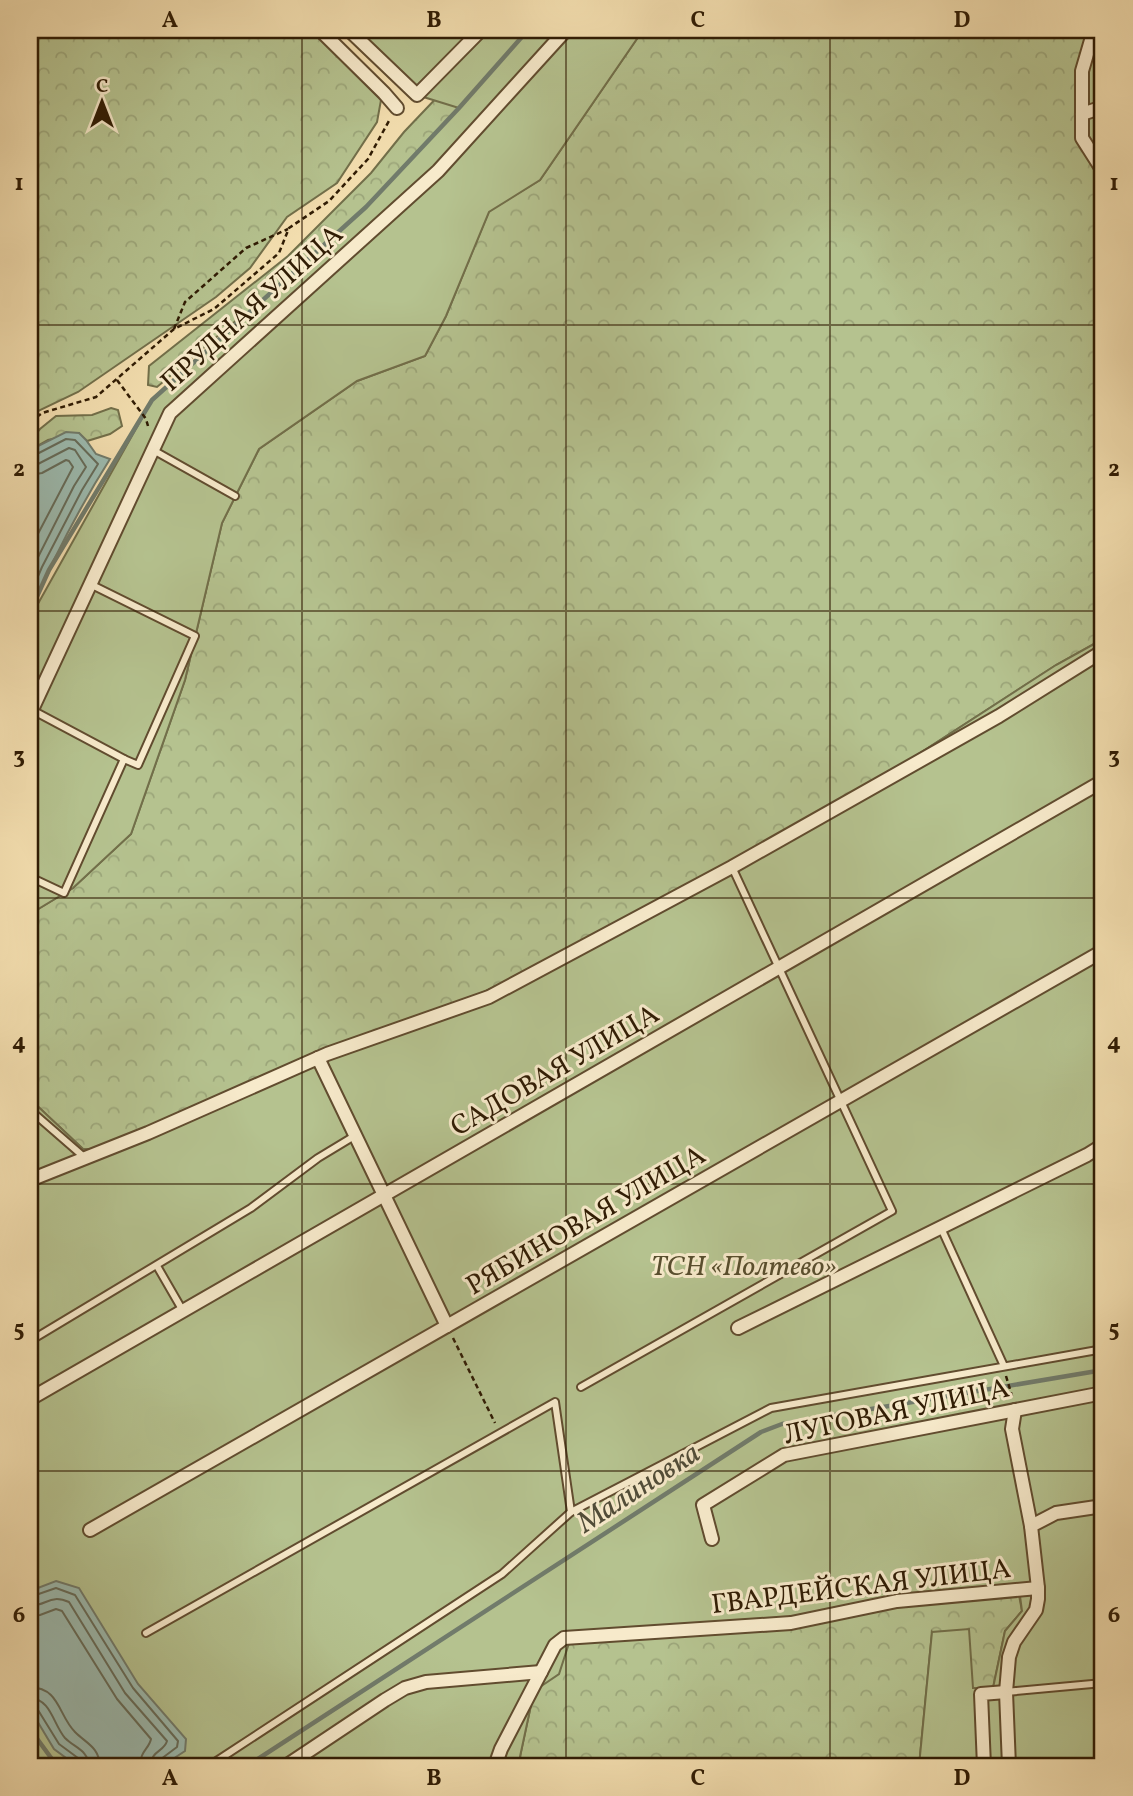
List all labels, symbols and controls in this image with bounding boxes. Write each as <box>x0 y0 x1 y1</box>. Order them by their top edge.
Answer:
text: A <box>162 5 178 37</box>
text: B <box>426 5 442 37</box>
text: C <box>691 5 705 37</box>
text: D <box>954 5 971 37</box>
north arrow <box>66 66 136 136</box>
text: С <box>96 74 108 100</box>
text: 1 <box>14 168 24 200</box>
text: 1 <box>1109 168 1119 200</box>
street label: ПРУДНАЯ УЛИЦА <box>153 216 353 402</box>
text: 2 <box>13 454 25 486</box>
text: 2 <box>1108 454 1120 486</box>
text: 3 <box>13 741 25 773</box>
text: 3 <box>1108 741 1120 773</box>
street label: САДОВАЯ УЛИЦА <box>444 995 667 1147</box>
text: 4 <box>12 1027 26 1059</box>
text: 4 <box>1107 1027 1121 1059</box>
street label: РЯБИНОВАЯ УЛИЦА <box>459 1136 714 1306</box>
park label: ТСН «Полтево» <box>651 1248 837 1287</box>
text: 5 <box>13 1314 25 1346</box>
text: 5 <box>1108 1314 1120 1346</box>
street label: ЛУГОВАЯ УЛИЦА <box>780 1369 1013 1455</box>
water label: Малиновка <box>568 1433 709 1545</box>
street label: ГВАРДЕЙСКАЯ УЛИЦА <box>709 1550 1014 1625</box>
text: 6 <box>13 1600 25 1632</box>
text: 6 <box>1108 1600 1120 1632</box>
text: A <box>162 1763 178 1795</box>
text: B <box>426 1763 442 1795</box>
text: C <box>691 1763 705 1795</box>
text: D <box>954 1763 971 1795</box>

